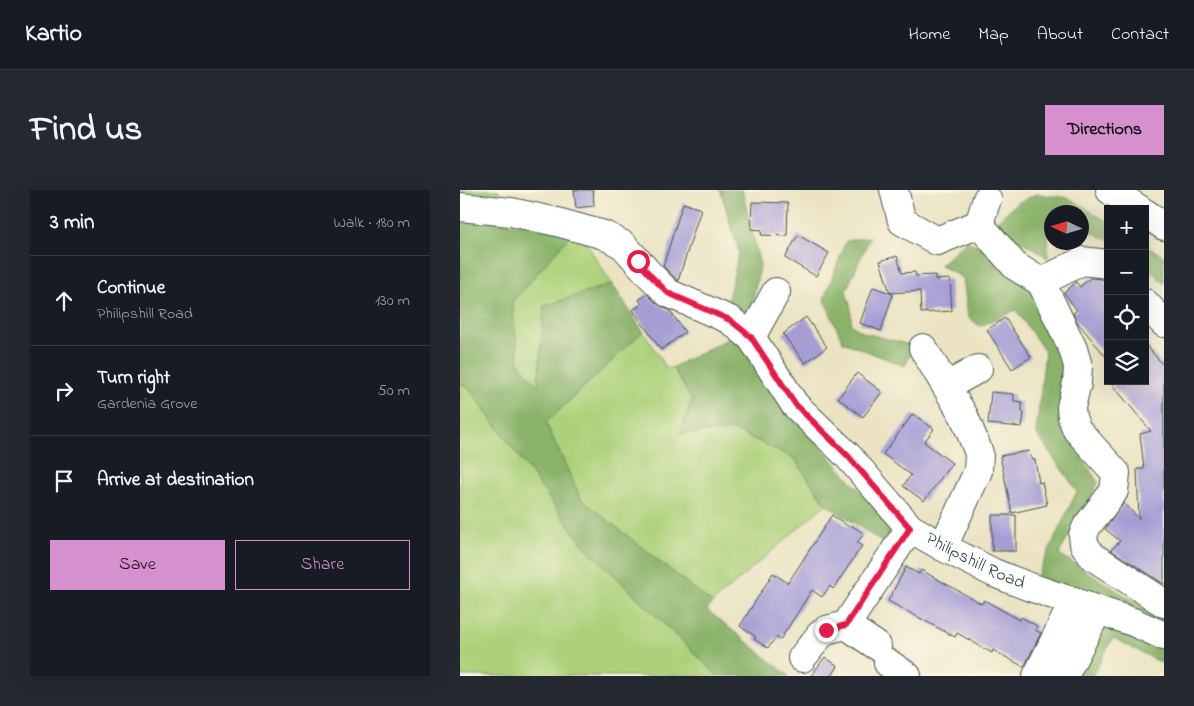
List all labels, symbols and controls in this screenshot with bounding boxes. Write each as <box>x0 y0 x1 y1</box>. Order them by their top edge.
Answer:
text: Kartio <box>25 17 82 52</box>
text: Home <box>909 22 950 48</box>
text: Map <box>978 22 1009 48</box>
text: About <box>1037 22 1083 48</box>
text: Contact <box>1111 22 1169 48</box>
text: Find us <box>30 105 142 156</box>
button: Directions <box>1045 105 1164 155</box>
north arrow <box>1044 205 1089 250</box>
map controls <box>1104 205 1149 385</box>
button: + <box>1104 205 1149 250</box>
text: 3 min <box>50 208 94 238</box>
text: Walk · 180 m <box>333 211 410 235</box>
route start <box>627 250 650 273</box>
button: − <box>1104 250 1149 295</box>
text: Continue <box>97 275 165 302</box>
icon: ahead <box>50 287 78 315</box>
text: 130 m <box>375 289 410 313</box>
button: locate <box>1104 295 1149 340</box>
text: Philipshill Road <box>97 302 193 326</box>
button: layers <box>1104 340 1149 385</box>
text: Turn right <box>97 365 170 392</box>
icon: right <box>50 377 78 405</box>
text: 50 m <box>378 379 410 403</box>
text: Gardenia Grove <box>97 392 197 416</box>
icon: arrive <box>50 467 78 495</box>
text: Arrive at destination <box>97 467 254 494</box>
street label: Philipshill Road <box>920 526 1029 597</box>
button: Save <box>50 540 225 590</box>
button: Share <box>235 540 410 590</box>
route end <box>815 619 838 642</box>

